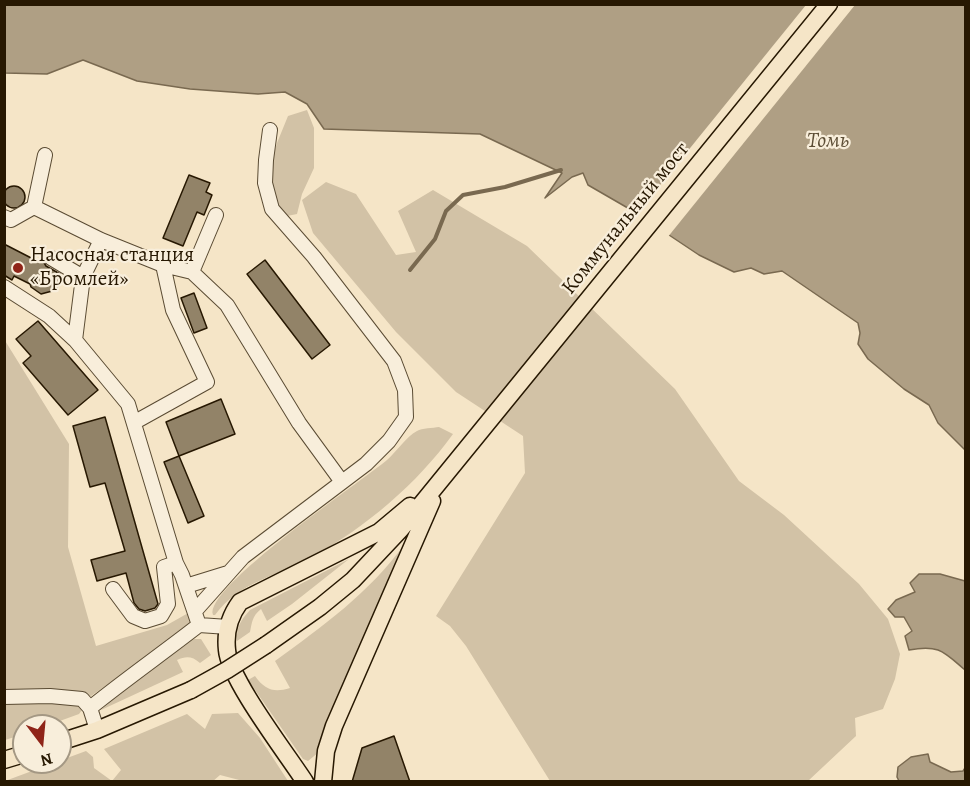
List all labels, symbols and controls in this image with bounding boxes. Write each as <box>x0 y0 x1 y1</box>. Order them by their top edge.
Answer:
water label: Томь <box>807 129 849 155</box>
street label: Коммунальный мост <box>557 138 695 300</box>
place label: Насосная станция «Бромлей» <box>30 243 194 293</box>
marker: Насосная станция «Бромлей» <box>11 261 25 275</box>
north arrow <box>12 714 72 774</box>
text: N <box>38 747 55 772</box>

